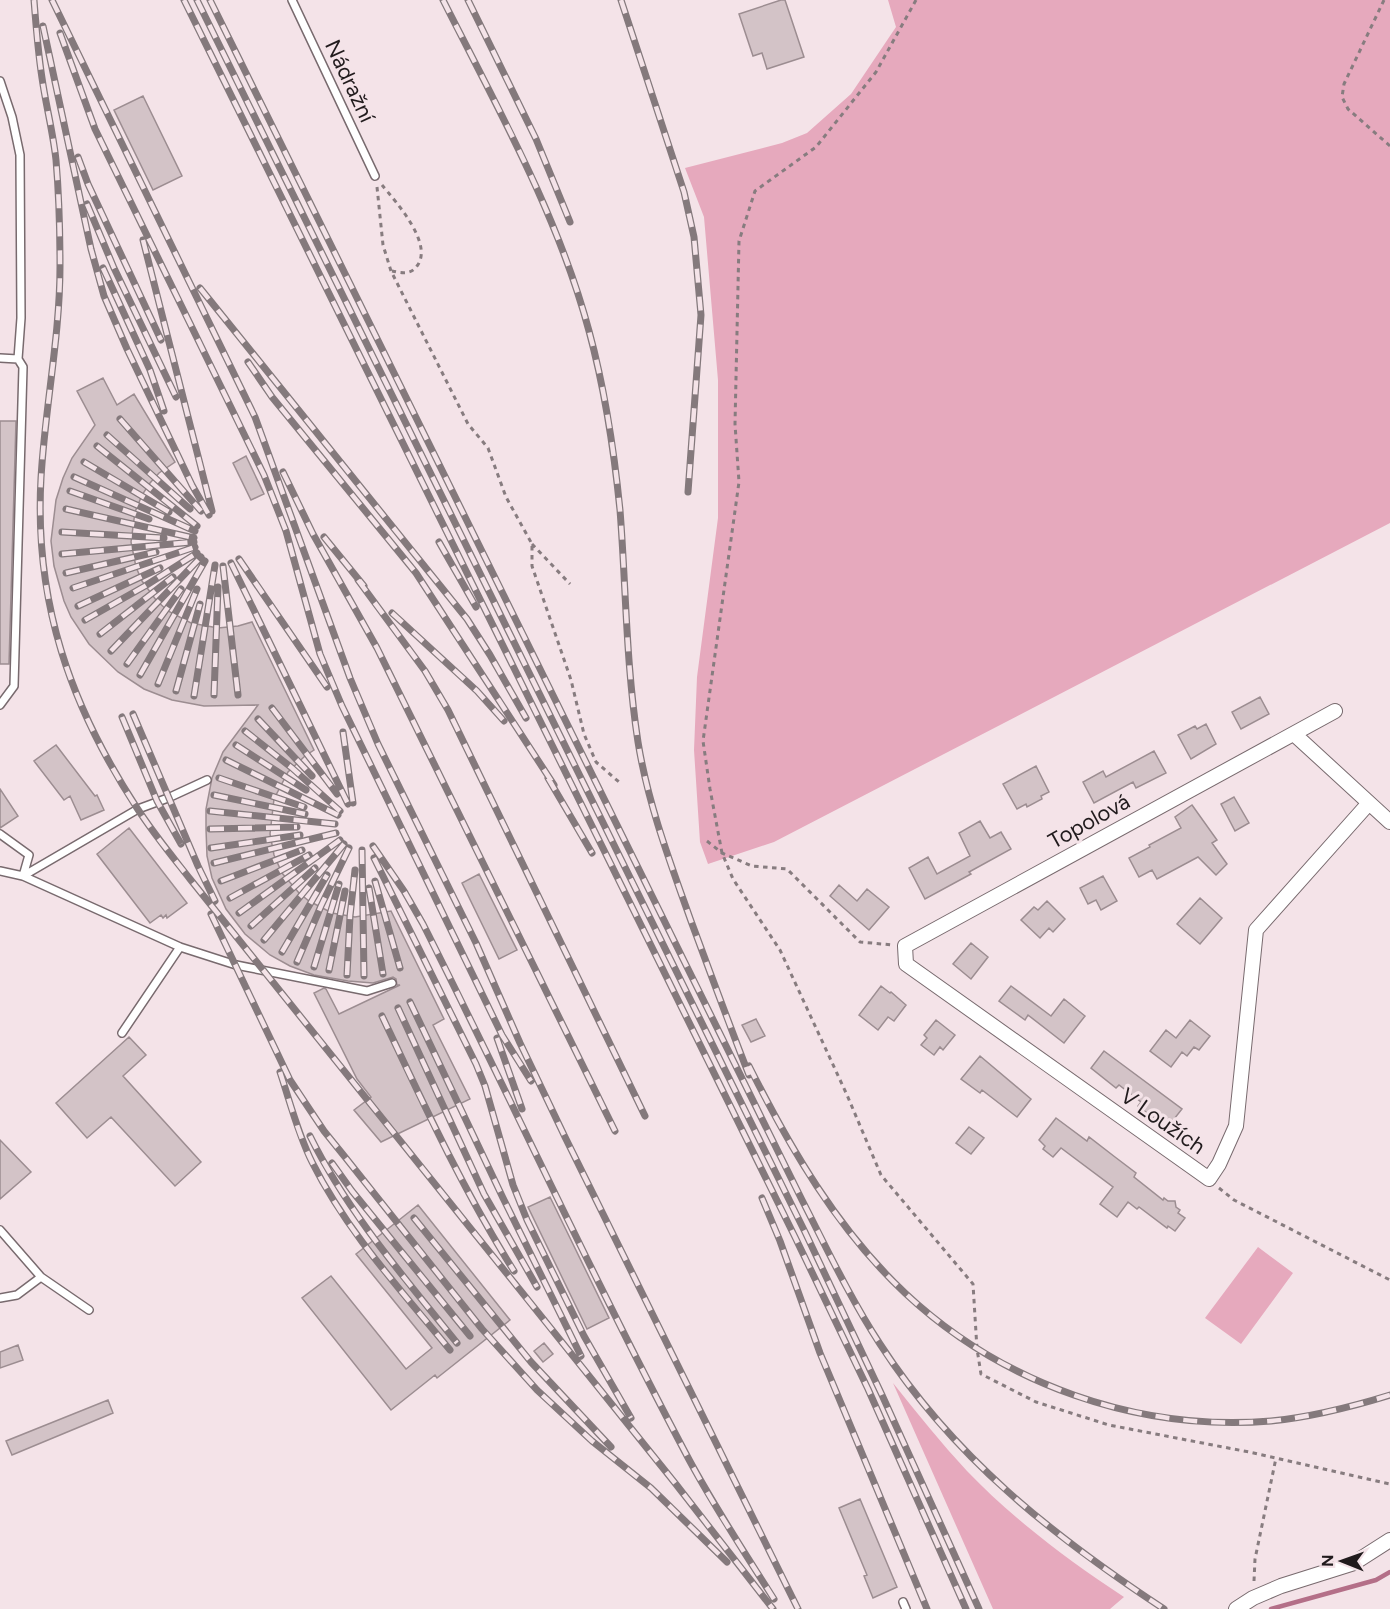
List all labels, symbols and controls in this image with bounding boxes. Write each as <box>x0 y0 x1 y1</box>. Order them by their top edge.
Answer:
street label: Nádražní <box>319 35 381 127</box>
street label: Topolová <box>1044 788 1134 854</box>
street label: V Loužích <box>1115 1082 1211 1160</box>
north arrow <box>1312 1531 1372 1591</box>
text: N <box>1318 1554 1337 1567</box>

